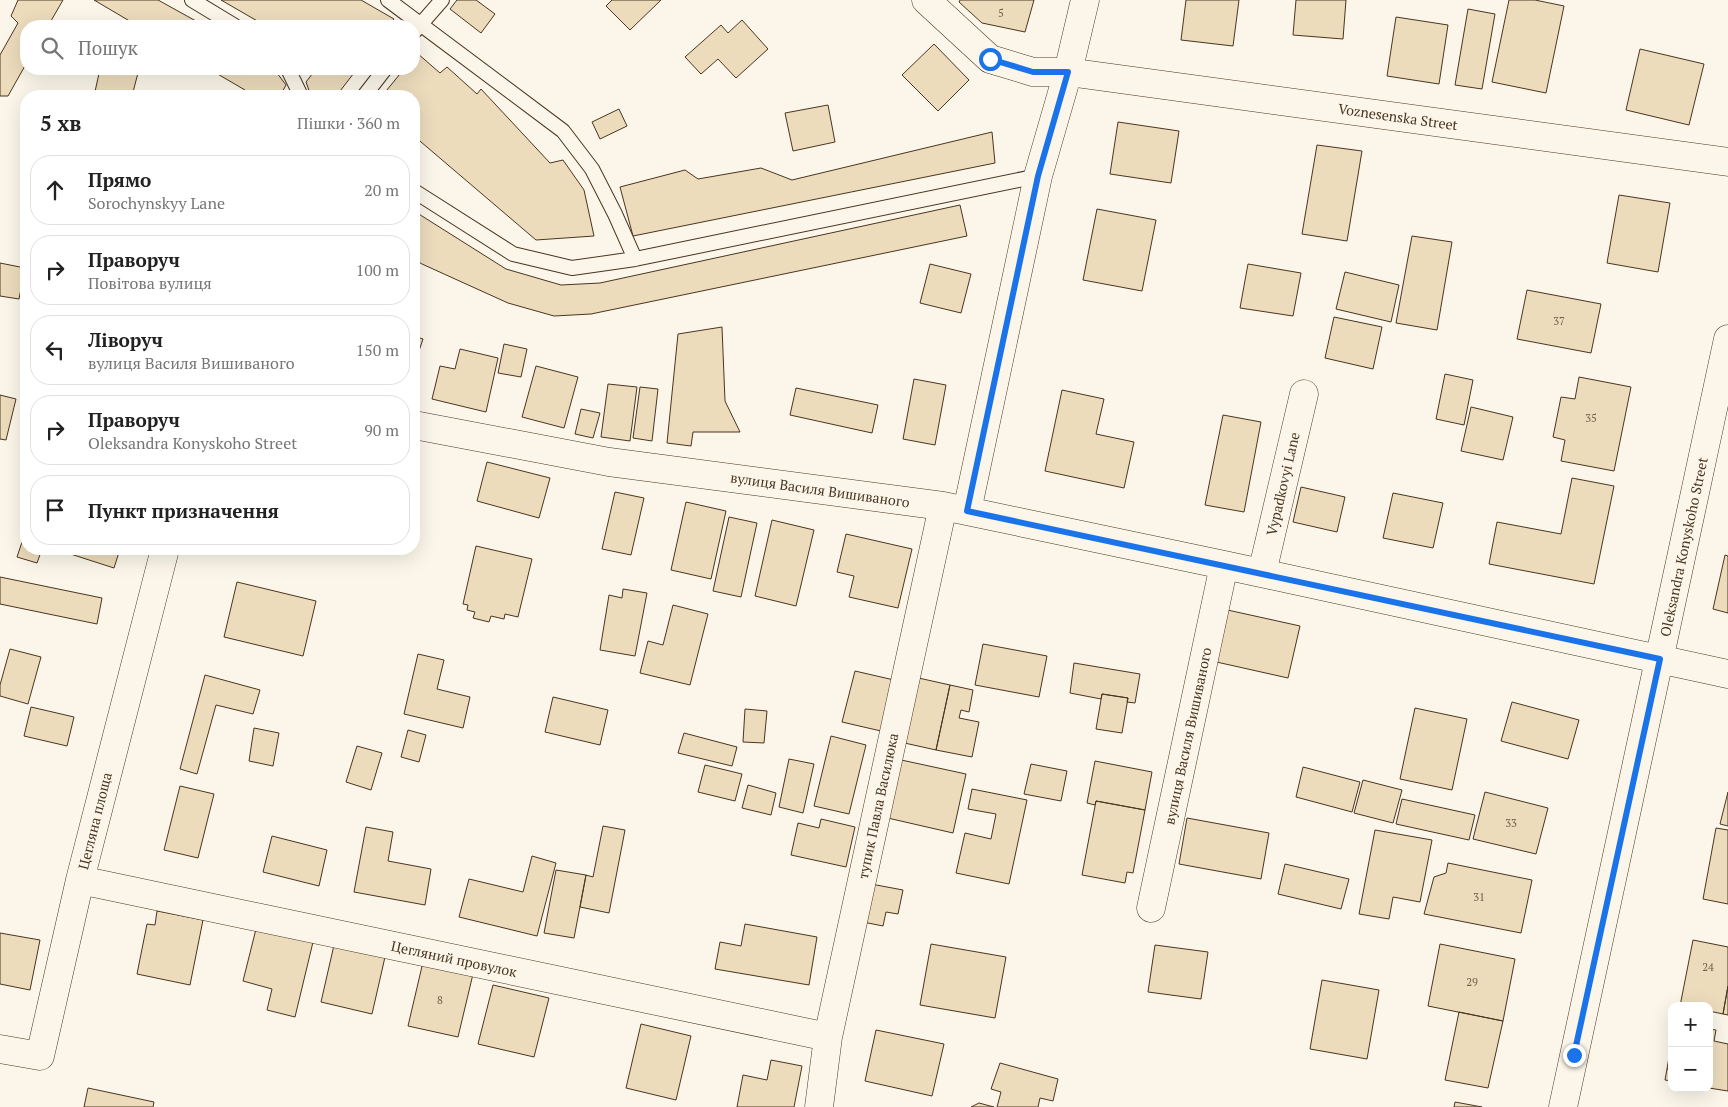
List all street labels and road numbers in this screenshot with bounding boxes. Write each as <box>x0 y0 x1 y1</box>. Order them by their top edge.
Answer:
street label: Voznesenska Street <box>1337 99 1460 134</box>
street label: Vypadkovyi Lane <box>1261 430 1304 538</box>
street label: Oleksandra Konyskoho Street <box>1655 455 1712 638</box>
street label: вулиця Василя Вишиваного <box>729 468 911 512</box>
street label: вулиця Василя Вишиваного <box>1159 645 1216 826</box>
street label: тупик Павла Василюка <box>853 731 902 881</box>
street label: Цегляна площа <box>73 770 116 872</box>
street label: Цегляний провулок <box>389 936 519 981</box>

